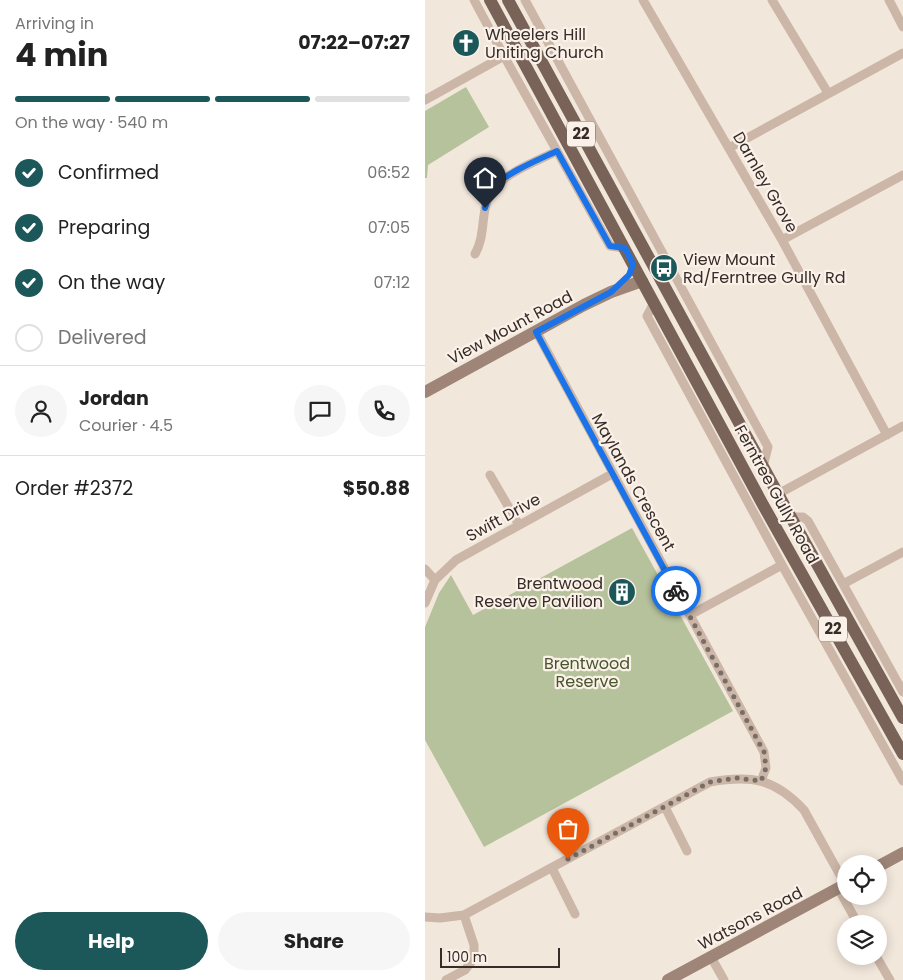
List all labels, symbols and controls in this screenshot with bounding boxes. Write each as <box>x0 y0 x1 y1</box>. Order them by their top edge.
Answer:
text: Arriving in <box>15 12 94 35</box>
place label: Wheelers Hill Uniting Church <box>485 23 604 64</box>
church icon: Wheelers Hill Uniting Church <box>451 28 481 58</box>
text: 07:22–07:27 <box>298 29 410 56</box>
text: 4 min <box>15 32 108 77</box>
text: On the way · 540 m <box>15 111 168 134</box>
road number: 22 <box>567 122 595 146</box>
street label: Darnley Grove <box>727 128 804 237</box>
pin <box>464 157 506 208</box>
icon: check <box>15 159 43 187</box>
text: Confirmed <box>58 159 159 186</box>
text: 06:52 <box>367 161 410 184</box>
icon: home <box>471 164 499 192</box>
icon: check <box>15 214 43 242</box>
text: Preparing <box>58 214 150 241</box>
text: 07:05 <box>368 216 410 239</box>
place label: View Mount Rd/Ferntree Gully Rd <box>683 248 846 289</box>
bus stop icon: View Mount Rd/Ferntree Gully Rd <box>649 253 679 283</box>
icon: check <box>15 269 43 297</box>
text: On the way <box>58 269 165 296</box>
text: 07:12 <box>373 271 410 294</box>
street label: View Mount Road <box>444 285 577 370</box>
text: Delivered <box>58 324 147 351</box>
button: person <box>15 385 67 437</box>
text: Jordan <box>79 385 149 412</box>
button: chat <box>294 385 346 437</box>
button: phone <box>358 385 410 437</box>
street label: Maylands Crescent <box>586 409 681 555</box>
text: Courier · 4.5 <box>79 414 173 437</box>
street label: Ferntree Gully Road <box>729 421 824 568</box>
text: Order #2372 <box>15 475 133 502</box>
text: $50.88 <box>343 475 410 502</box>
street label: Swift Drive <box>462 487 545 547</box>
courier <box>651 566 701 616</box>
place label: Brentwood Reserve Pavilion <box>475 572 603 613</box>
building icon: Brentwood Reserve Pavilion <box>607 577 637 607</box>
icon: bike <box>662 577 690 605</box>
road number: 22 <box>819 616 847 642</box>
park label: Brentwood Reserve <box>544 652 630 693</box>
pin <box>547 808 589 859</box>
icon: bag <box>554 815 582 843</box>
map controls <box>837 855 887 965</box>
button: locate <box>837 855 887 905</box>
street label: Watsons Road <box>694 881 807 956</box>
button: Help <box>15 912 208 970</box>
button: Share <box>218 912 410 970</box>
button: layers <box>837 915 887 965</box>
scale bar <box>440 945 560 968</box>
text: 100 m <box>447 947 487 967</box>

